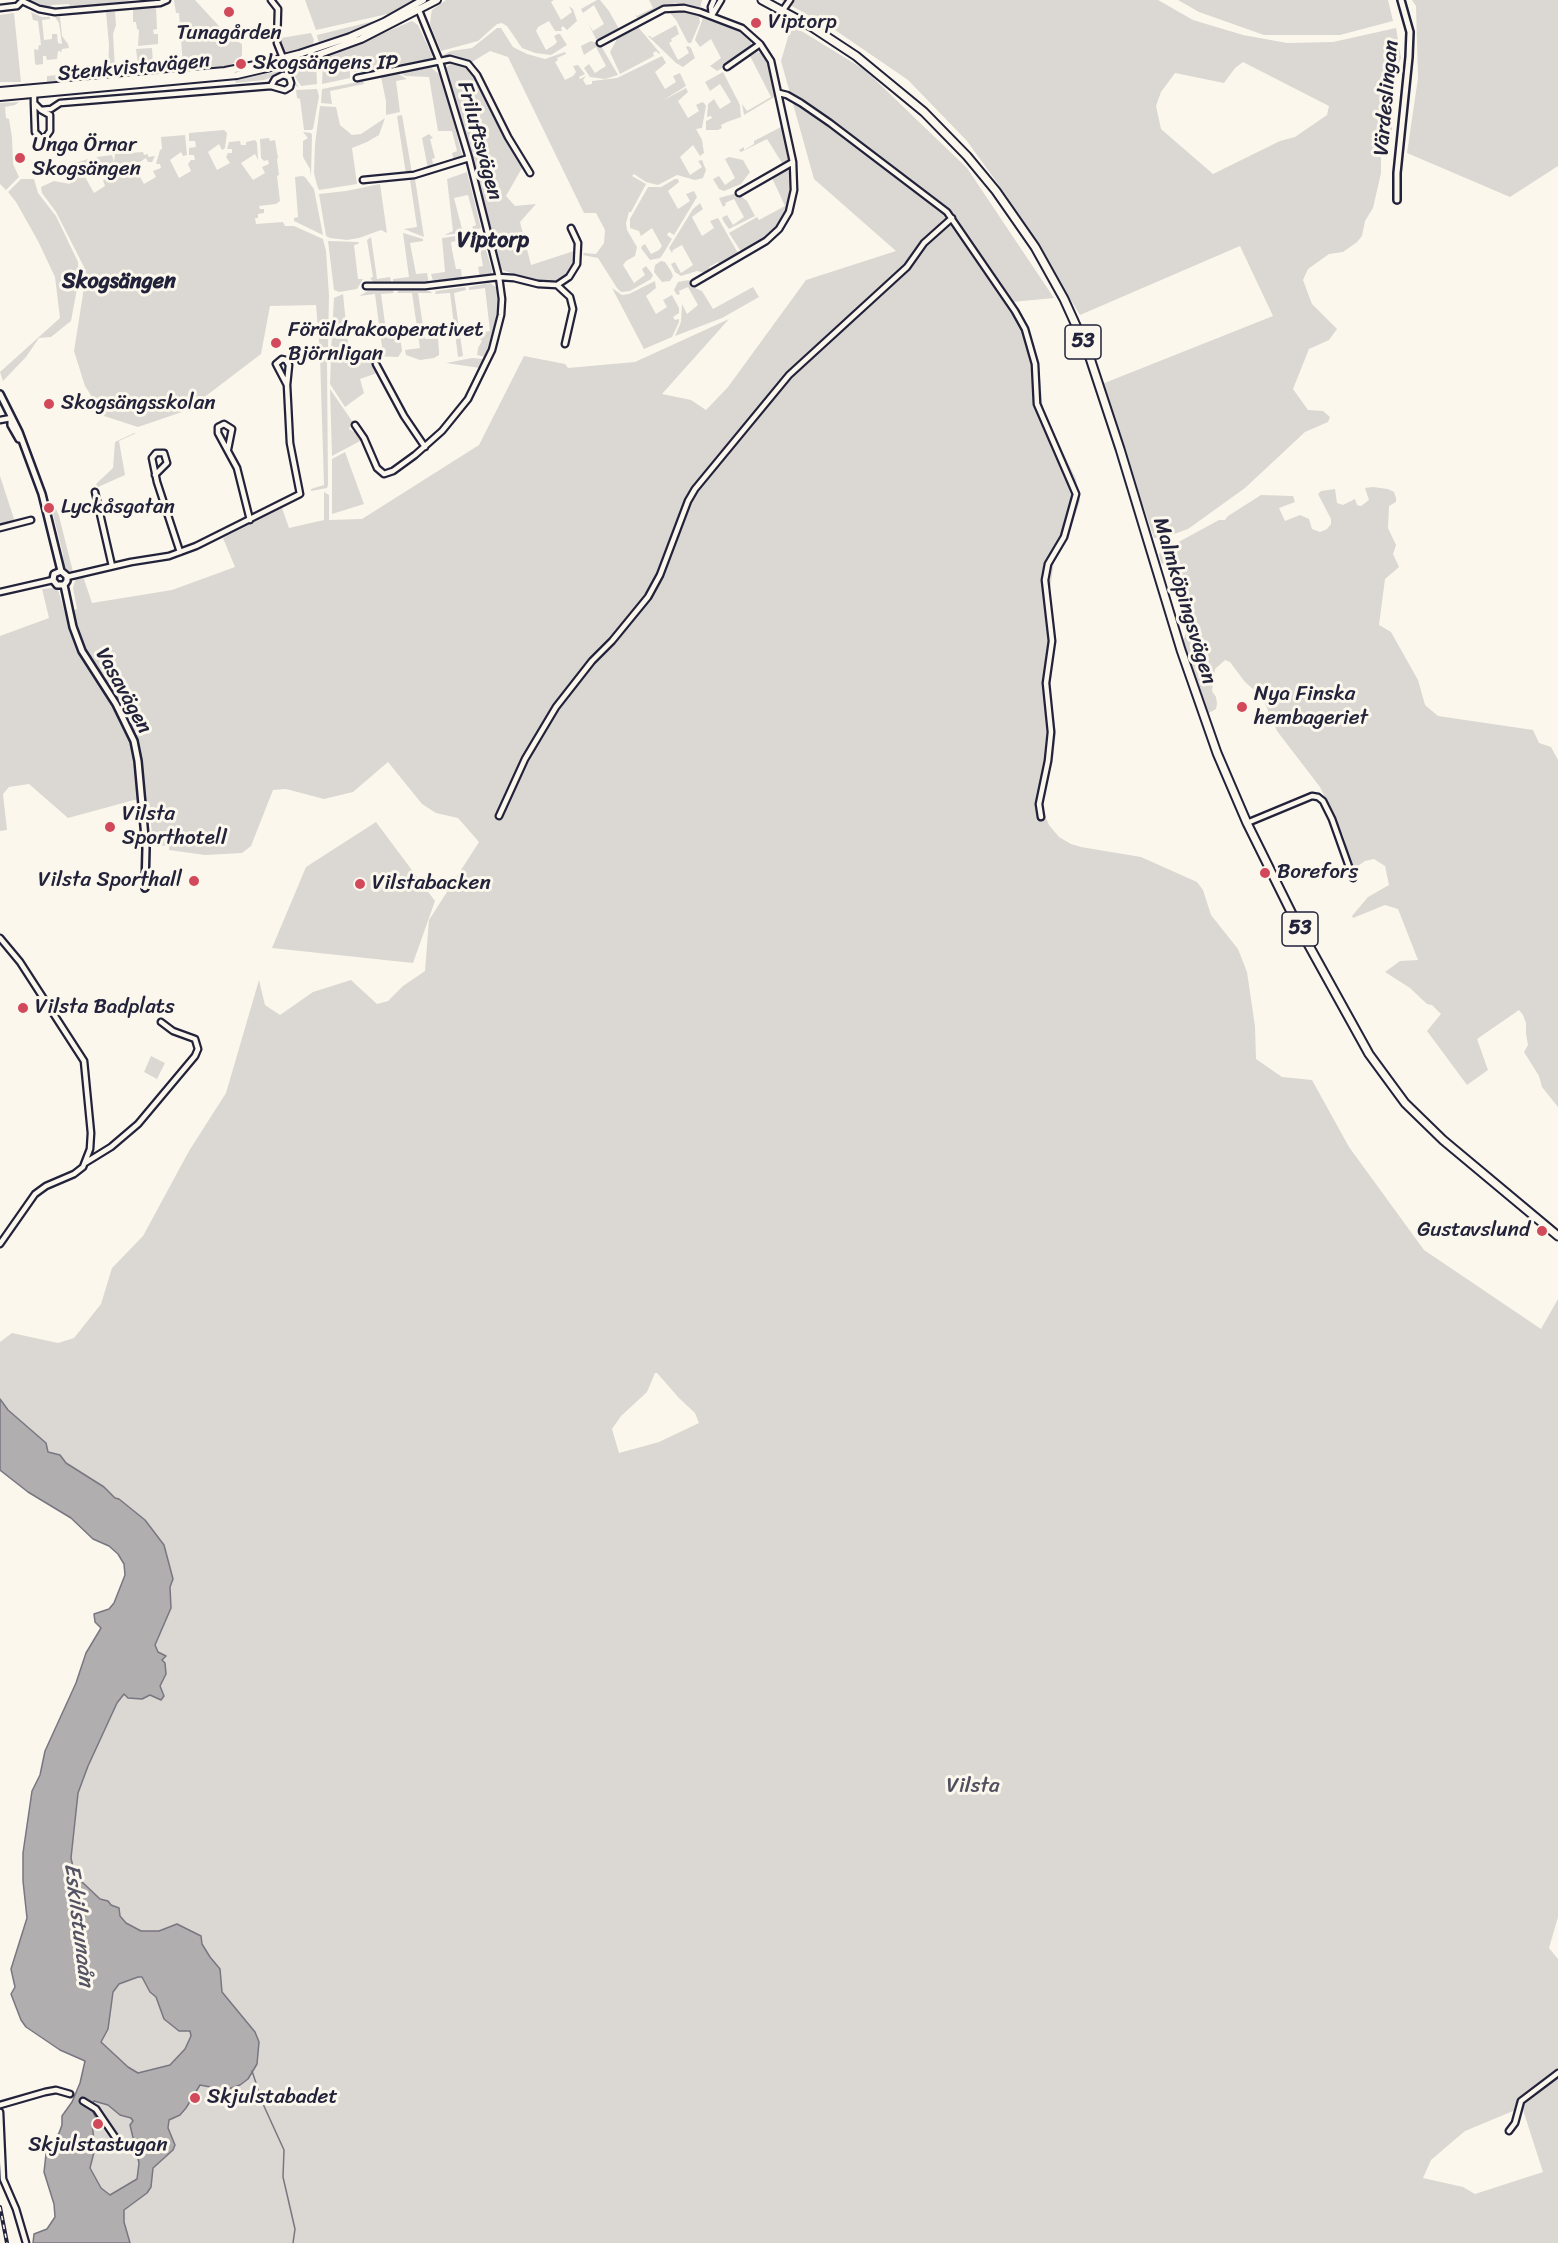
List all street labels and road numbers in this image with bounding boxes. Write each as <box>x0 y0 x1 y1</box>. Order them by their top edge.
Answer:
street label: Värdeslingan <box>1369 39 1405 157</box>
street label: Stenkvistavägen <box>57 49 211 87</box>
street label: Friluftsvägen <box>451 79 507 203</box>
road number: 53 <box>1065 325 1101 359</box>
street label: Malmköpingsvägen <box>1147 515 1221 687</box>
street label: Vasavägen <box>89 644 157 738</box>
road number: 53 <box>1282 912 1318 946</box>

